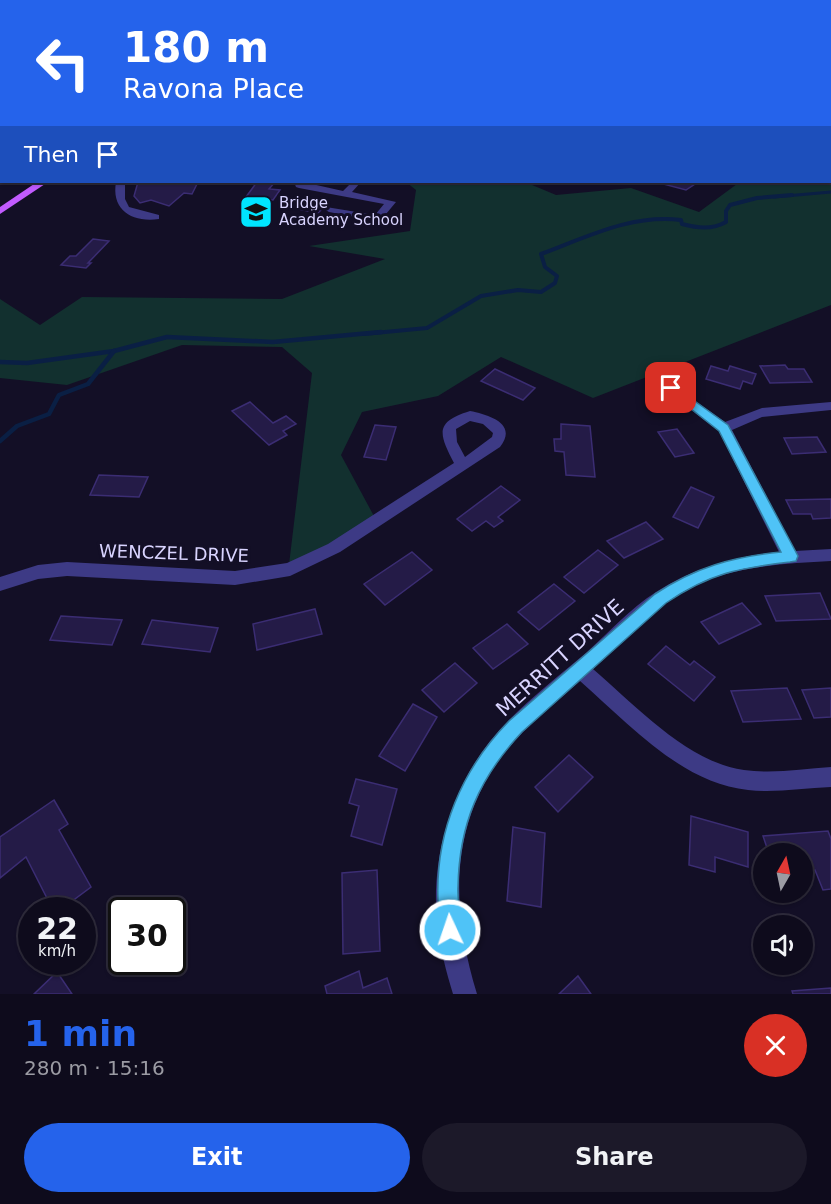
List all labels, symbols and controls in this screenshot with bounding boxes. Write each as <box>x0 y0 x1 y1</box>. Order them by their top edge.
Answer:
text: 180 m <box>123 23 269 72</box>
icon: left <box>24 24 102 102</box>
text: Ravona Place <box>123 73 304 104</box>
icon: arrive <box>91 138 124 171</box>
text: Then <box>24 142 79 167</box>
school or university icon: Bridge Academy School <box>238 194 274 230</box>
place label: Bridge Academy School <box>279 194 403 229</box>
pin <box>645 362 696 413</box>
icon: arrive <box>654 371 687 404</box>
street label: WENCZEL DRIVE <box>99 540 249 566</box>
street label: MERRITT DRIVE <box>491 594 629 722</box>
north arrow <box>753 843 813 903</box>
map controls <box>753 843 813 975</box>
speed limit sign: 30 <box>108 897 186 975</box>
position arrow <box>418 898 482 962</box>
text: 22 <box>36 911 78 946</box>
button: sound <box>753 915 813 975</box>
text: km/h <box>38 942 76 960</box>
text: 1 min <box>24 1013 137 1054</box>
button: close <box>744 1014 807 1077</box>
text: 280 m · 15:16 <box>24 1056 165 1080</box>
button: Exit <box>24 1123 410 1192</box>
button: Share <box>422 1123 807 1192</box>

